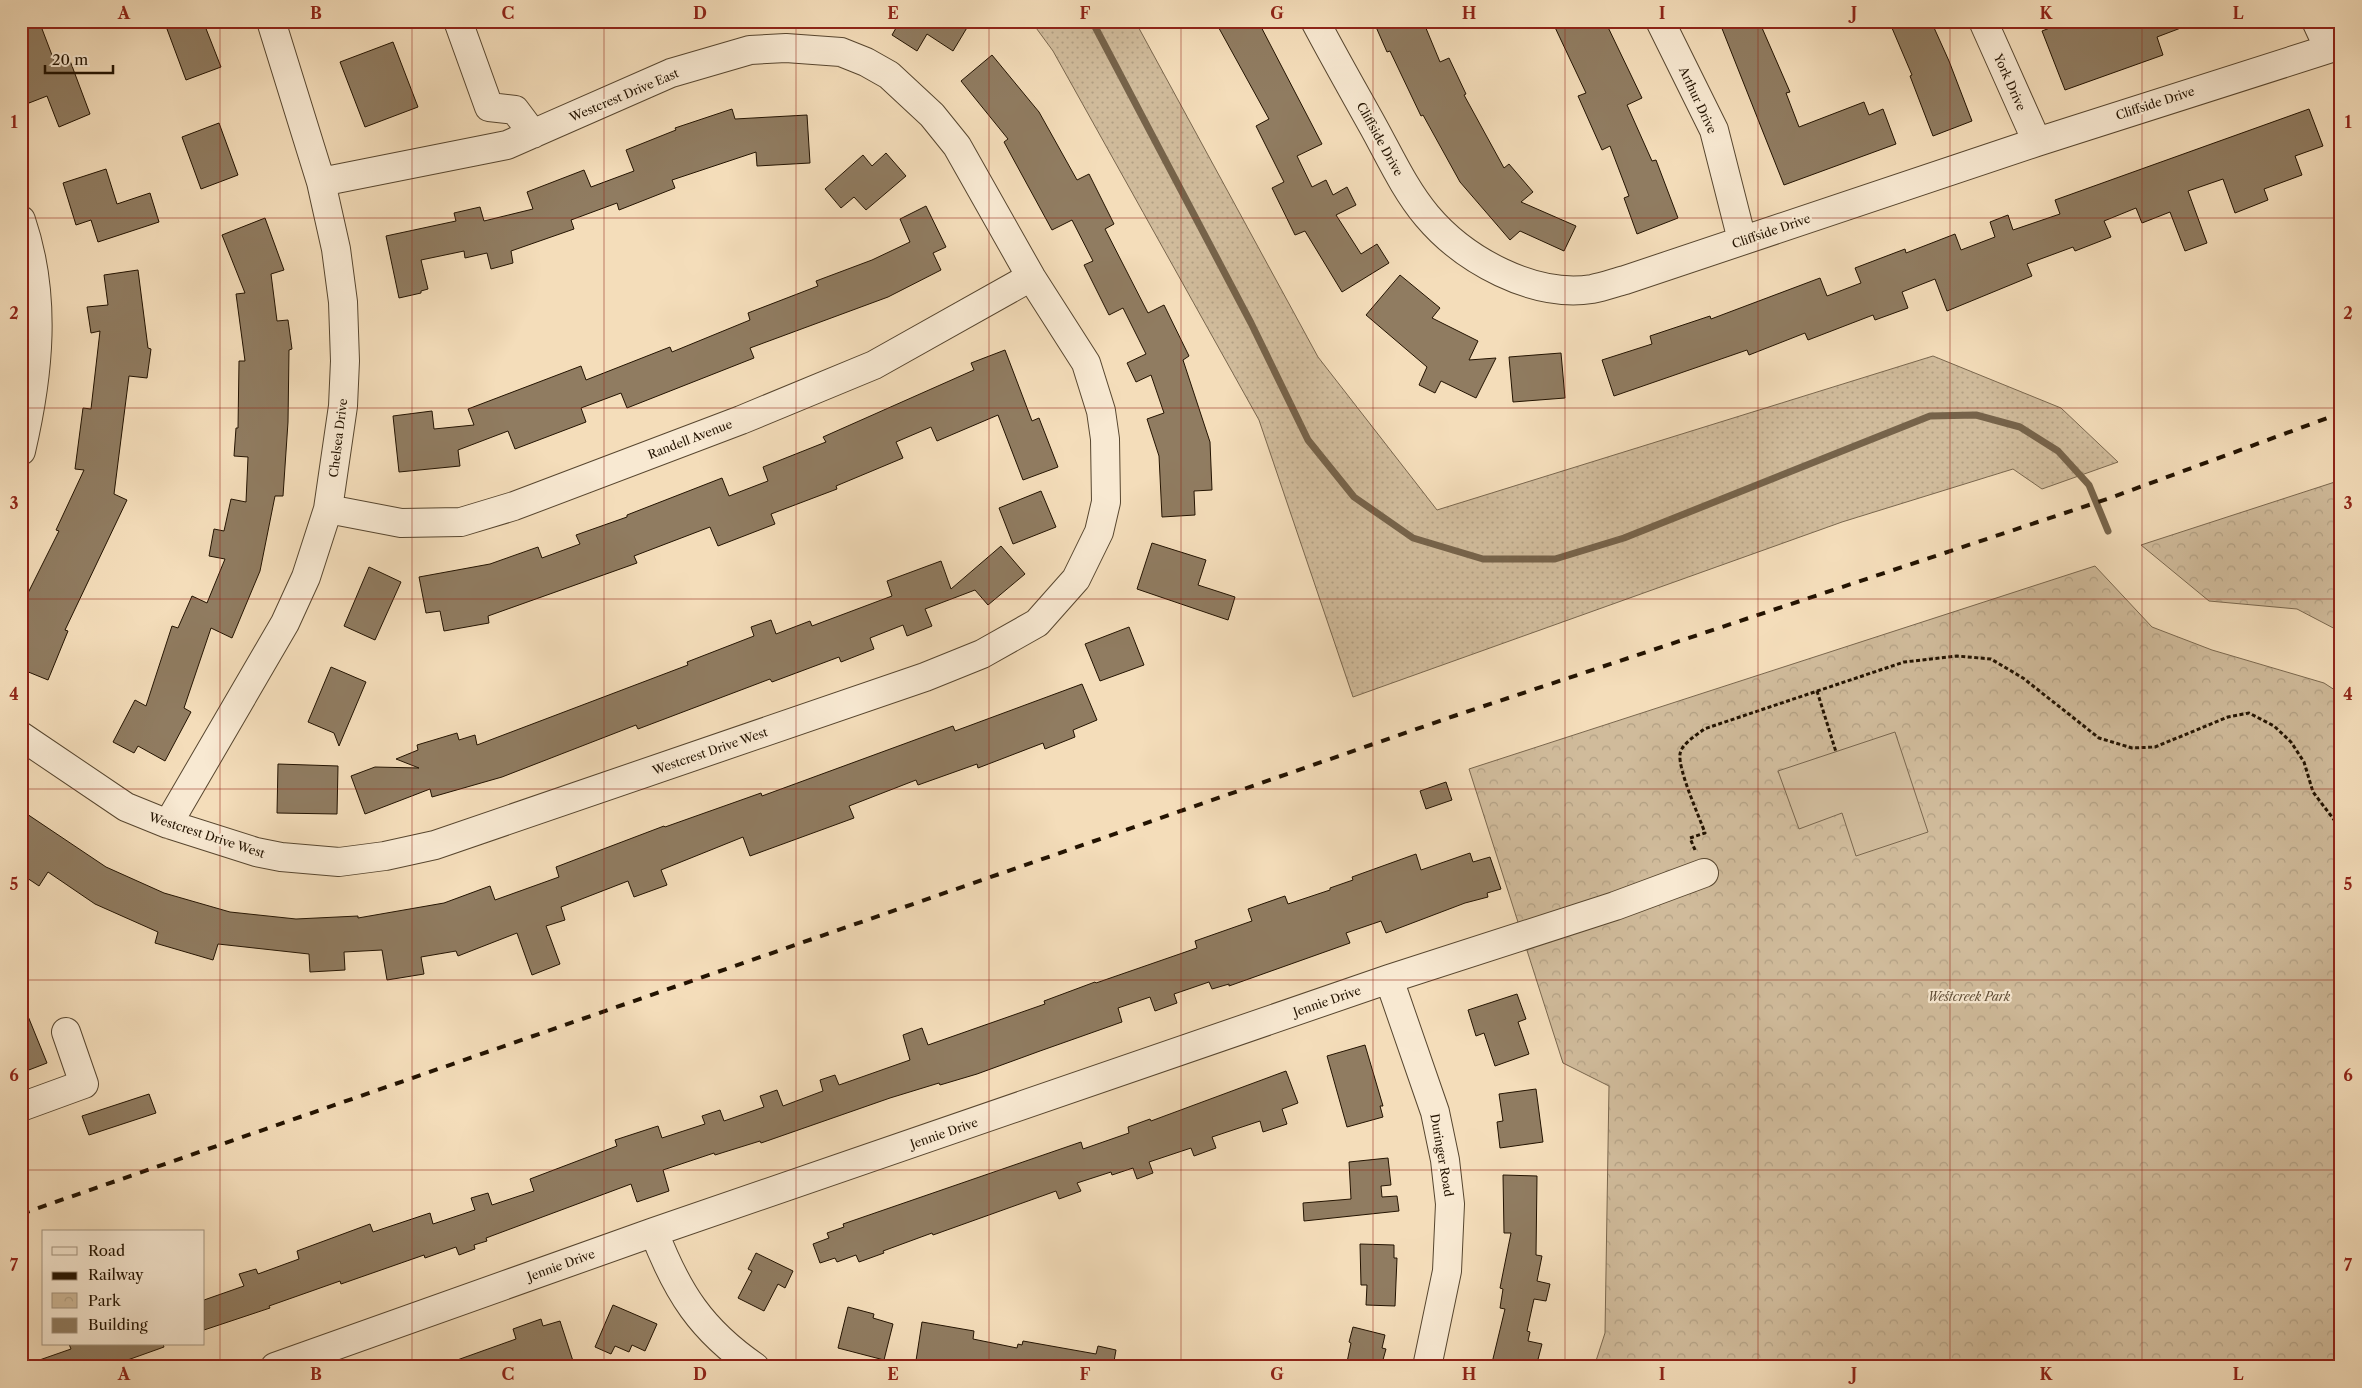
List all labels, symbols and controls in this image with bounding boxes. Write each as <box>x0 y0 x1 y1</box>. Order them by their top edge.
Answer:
text: A <box>117 3 131 23</box>
text: B <box>310 3 322 23</box>
text: C <box>502 3 514 23</box>
text: D <box>693 3 707 23</box>
text: E <box>887 3 899 23</box>
text: F <box>1080 3 1091 23</box>
text: G <box>1270 3 1284 23</box>
text: H <box>1462 3 1476 23</box>
text: I <box>1659 3 1666 23</box>
text: J <box>1848 3 1857 23</box>
text: K <box>2040 3 2054 23</box>
text: L <box>2232 3 2244 23</box>
scale bar <box>45 42 112 74</box>
text: 20 m <box>52 50 88 69</box>
street label: York Drive <box>1990 50 2029 113</box>
street label: Arthur Drive <box>1676 63 1720 136</box>
street label: Westcrest Drive East <box>566 65 682 125</box>
street label: Cliffside Drive <box>2114 83 2197 123</box>
street label: Cliffside Drive <box>1354 99 1407 179</box>
text: 1 <box>10 112 18 132</box>
text: 1 <box>2344 112 2352 132</box>
street label: Cliffside Drive <box>1730 210 1812 251</box>
text: 2 <box>9 303 19 323</box>
text: 2 <box>2343 303 2353 323</box>
street label: Chelsea Drive <box>326 397 350 478</box>
street label: Randell Avenue <box>646 416 735 462</box>
text: 3 <box>9 493 19 513</box>
text: 3 <box>2343 493 2353 513</box>
text: 4 <box>9 684 19 704</box>
text: 4 <box>2343 684 2353 704</box>
street label: Westcrest Drive West <box>649 724 770 778</box>
street label: Westcrest Drive West <box>146 809 268 861</box>
text: 5 <box>10 874 19 894</box>
text: 5 <box>2344 874 2353 894</box>
street label: Jennie Drive <box>1289 982 1363 1020</box>
park label: Westcreek Park <box>1928 989 2011 1004</box>
text: 6 <box>9 1065 19 1085</box>
text: 6 <box>2343 1065 2353 1085</box>
street label: Duringer Road <box>1427 1112 1457 1198</box>
street label: Jennie Drive <box>906 1114 980 1152</box>
legend <box>42 1230 205 1346</box>
text: Road <box>88 1241 125 1260</box>
street label: Jennie Drive <box>523 1246 597 1285</box>
text: 7 <box>10 1255 19 1275</box>
text: 7 <box>2344 1255 2353 1275</box>
text: Railway <box>88 1265 144 1284</box>
text: Park <box>88 1291 122 1310</box>
text: Building <box>88 1315 148 1334</box>
text: A <box>117 1364 131 1384</box>
text: B <box>310 1364 322 1384</box>
text: C <box>502 1364 514 1384</box>
text: D <box>693 1364 707 1384</box>
text: E <box>887 1364 899 1384</box>
text: F <box>1080 1364 1091 1384</box>
text: G <box>1270 1364 1284 1384</box>
text: H <box>1462 1364 1476 1384</box>
text: I <box>1659 1364 1666 1384</box>
text: J <box>1848 1364 1857 1384</box>
text: K <box>2040 1364 2054 1384</box>
text: L <box>2232 1364 2244 1384</box>

